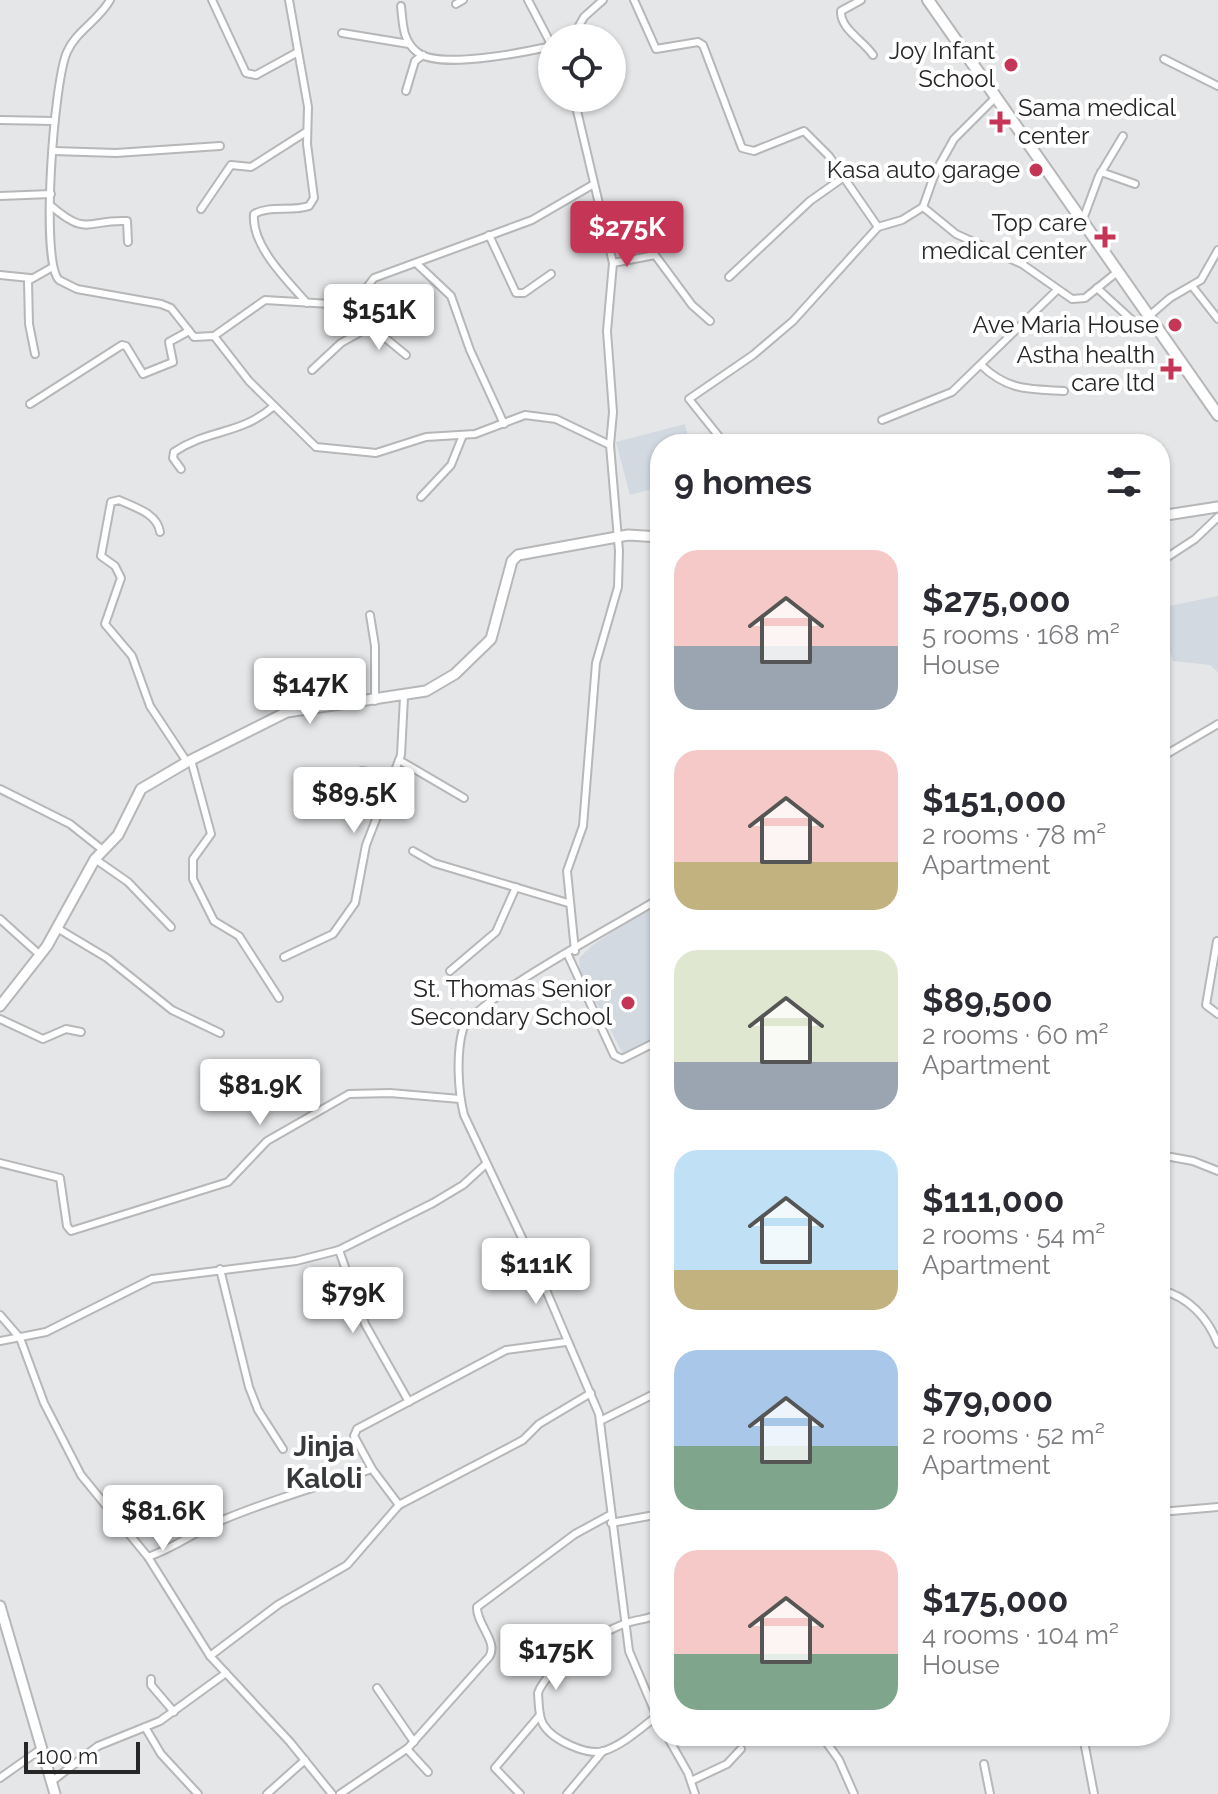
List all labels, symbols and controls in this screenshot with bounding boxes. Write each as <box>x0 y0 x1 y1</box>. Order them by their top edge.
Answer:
map controls <box>538 24 626 112</box>
button: locate <box>538 24 626 112</box>
place label: Joy Infant School <box>889 36 995 93</box>
marker: Joy Infant School <box>1002 56 1020 74</box>
place label: Sama medical center <box>1018 93 1176 150</box>
marker: Sama medical center <box>989 111 1011 133</box>
place label: Kasa auto garage <box>827 155 1020 184</box>
marker: Kasa auto garage <box>1027 161 1045 179</box>
pin: $275K <box>571 201 683 269</box>
place label: Top care medical center <box>921 208 1088 265</box>
text: $275K <box>588 212 666 242</box>
marker: Top care medical center <box>1094 226 1116 248</box>
pin: $151K <box>323 284 435 352</box>
text: $151K <box>342 295 416 325</box>
place label: Ave Maria House <box>972 310 1159 339</box>
marker: Ave Maria House <box>1166 316 1184 334</box>
place label: Astha health care ltd <box>1016 340 1155 397</box>
marker: Astha health care ltd <box>1162 360 1180 378</box>
icon: filters <box>1102 460 1146 504</box>
text: 9 homes <box>674 462 812 502</box>
text: $275,000 <box>922 580 1071 620</box>
icon: home <box>738 582 834 678</box>
text: 5 rooms · 168 m² <box>922 620 1120 650</box>
text: House <box>922 650 1000 680</box>
pin: $147K <box>254 658 366 726</box>
text: $147K <box>272 669 348 699</box>
pin: $89.5K <box>289 767 419 835</box>
text: $89.5K <box>311 778 397 808</box>
text: $151,000 <box>922 780 1067 820</box>
icon: home <box>738 782 834 878</box>
text: 2 rooms · 78 m² <box>922 820 1106 850</box>
text: Apartment <box>922 850 1051 880</box>
place label: St. Thomas Senior Secondary School <box>410 974 613 1031</box>
text: $89,500 <box>922 980 1053 1020</box>
icon: home <box>738 982 834 1078</box>
marker: St. Thomas Senior Secondary School <box>619 994 637 1012</box>
text: 2 rooms · 60 m² <box>922 1020 1109 1050</box>
text: Apartment <box>922 1050 1051 1080</box>
pin: $81.9K <box>195 1059 325 1127</box>
text: $81.9K <box>218 1070 302 1100</box>
text: $111,000 <box>922 1180 1064 1220</box>
icon: home <box>738 1182 834 1278</box>
text: 2 rooms · 54 m² <box>922 1220 1105 1250</box>
pin: $111K <box>480 1238 592 1306</box>
text: $111K <box>500 1249 572 1279</box>
text: Apartment <box>922 1250 1051 1280</box>
pin: $79K <box>306 1267 400 1335</box>
text: $79K <box>321 1278 385 1308</box>
text: $79,000 <box>922 1380 1053 1420</box>
icon: home <box>738 1382 834 1478</box>
text: 2 rooms · 52 m² <box>922 1420 1105 1450</box>
district label: Jinja Kaloli <box>286 1430 362 1495</box>
text: Apartment <box>922 1450 1051 1480</box>
pin: $81.6K <box>98 1485 228 1553</box>
text: $81.6K <box>121 1496 205 1526</box>
text: $175,000 <box>922 1580 1068 1620</box>
icon: home <box>738 1582 834 1678</box>
text: 4 rooms · 104 m² <box>922 1620 1119 1650</box>
pin: $175K <box>500 1624 612 1692</box>
text: $175K <box>518 1635 594 1665</box>
text: House <box>922 1650 1000 1680</box>
scale bar <box>24 1738 140 1774</box>
text: 100 m <box>36 1743 98 1769</box>

